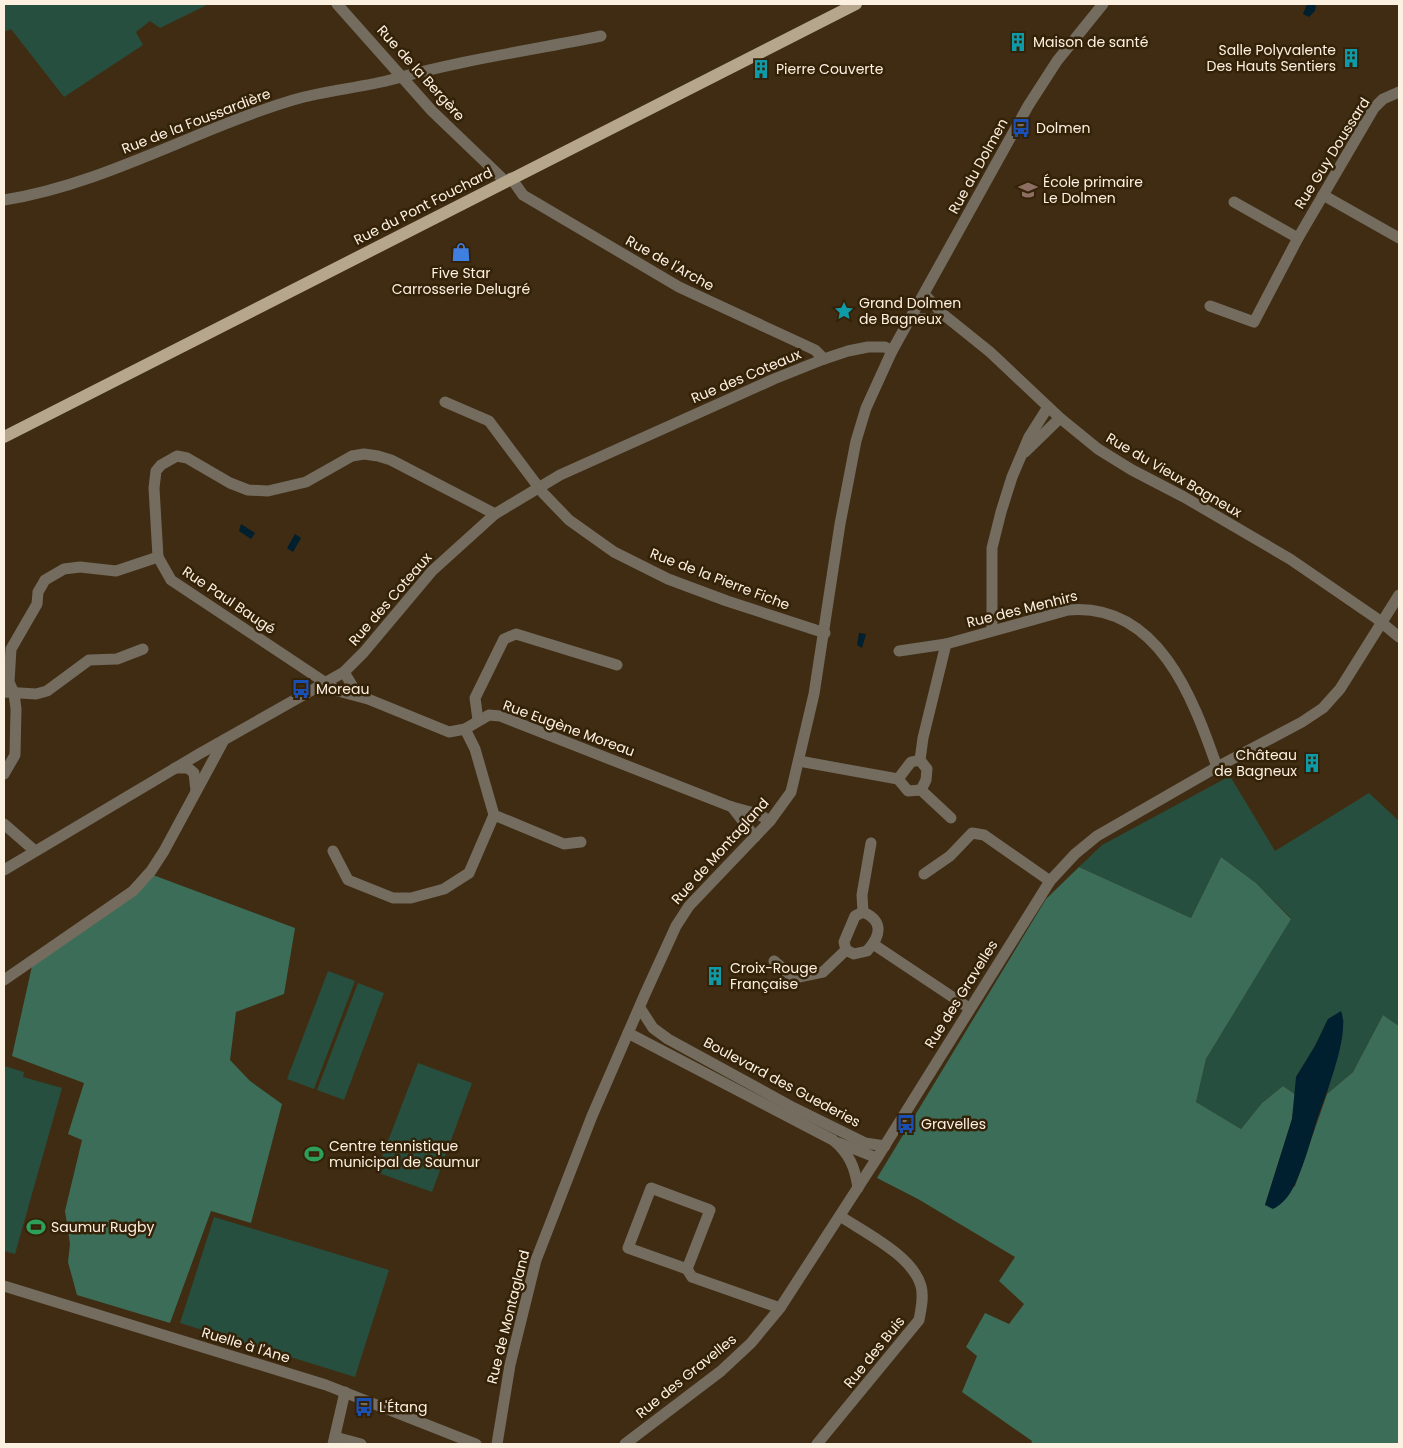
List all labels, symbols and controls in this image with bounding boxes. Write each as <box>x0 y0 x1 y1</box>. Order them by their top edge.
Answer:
street label: Rue de la Bergère <box>372 21 470 126</box>
building icon: Maison de santé <box>1007 31 1029 53</box>
place label: Maison de santé <box>1033 32 1149 52</box>
place label: Salle Polyvalente Des Hauts Sentiers <box>1207 40 1336 76</box>
building icon: Salle Polyvalente Des Hauts Sentiers <box>1340 47 1362 69</box>
building icon: Pierre Couverte <box>750 58 772 80</box>
place label: Pierre Couverte <box>776 59 884 79</box>
street label: Rue de la Foussardière <box>119 83 274 159</box>
street label: Rue Guy Doussard <box>1290 93 1374 213</box>
street label: Rue du Dolmen <box>943 115 1013 217</box>
bus stop icon: Dolmen <box>1010 117 1032 139</box>
place label: Dolmen <box>1036 118 1090 138</box>
street label: Rue du Pont Fouchard <box>350 162 496 250</box>
place label: École primaire Le Dolmen <box>1043 172 1143 208</box>
school or university icon: École primaire Le Dolmen <box>1017 179 1039 201</box>
street label: Rue de l'Arche <box>622 230 718 296</box>
shop icon: Five Star Carrosserie Delugré <box>450 241 472 263</box>
place label: Five Star Carrosserie Delugré <box>392 263 531 299</box>
place label: Grand Dolmen de Bagneux <box>859 293 961 329</box>
place icon: Grand Dolmen de Bagneux <box>833 300 855 322</box>
street label: Rue des Coteaux <box>688 344 804 408</box>
street label: Rue du Vieux Bagneux <box>1102 428 1246 522</box>
street label: Rue de la Pierre Fiche <box>647 543 793 615</box>
street label: Rue des Coteaux <box>344 548 436 650</box>
street label: Rue Paul Baugé <box>178 561 280 639</box>
street label: Rue des Menhirs <box>964 586 1080 632</box>
bus stop icon: Moreau <box>290 678 312 700</box>
place label: Moreau <box>316 679 369 699</box>
street label: Rue Eugène Moreau <box>500 695 638 761</box>
place label: Château de Bagneux <box>1214 745 1297 781</box>
building icon: Château de Bagneux <box>1301 752 1323 774</box>
street label: Rue de Montagland <box>667 793 773 909</box>
street label: Rue des Gravelles <box>920 936 1002 1052</box>
place label: Croix-Rouge Française <box>730 958 818 994</box>
building icon: Croix-Rouge Française <box>704 965 726 987</box>
street label: Boulevard des Guederies <box>700 1032 864 1132</box>
bus stop icon: Gravelles <box>895 1113 917 1135</box>
place label: Gravelles <box>921 1114 986 1134</box>
place label: Centre tennistique municipal de Saumur <box>329 1136 480 1172</box>
sports icon: Centre tennistique municipal de Saumur <box>303 1143 325 1165</box>
sports icon: Saumur Rugby <box>25 1216 47 1238</box>
place label: Saumur Rugby <box>51 1217 154 1237</box>
street label: Rue de Montagland <box>482 1248 534 1386</box>
street label: Rue des Buis <box>839 1312 909 1392</box>
street label: Ruelle à l'Ane <box>199 1322 293 1368</box>
street label: Rue des Gravelles <box>631 1329 741 1423</box>
bus stop icon: L'Étang <box>353 1396 375 1418</box>
place label: L'Étang <box>379 1397 427 1417</box>

